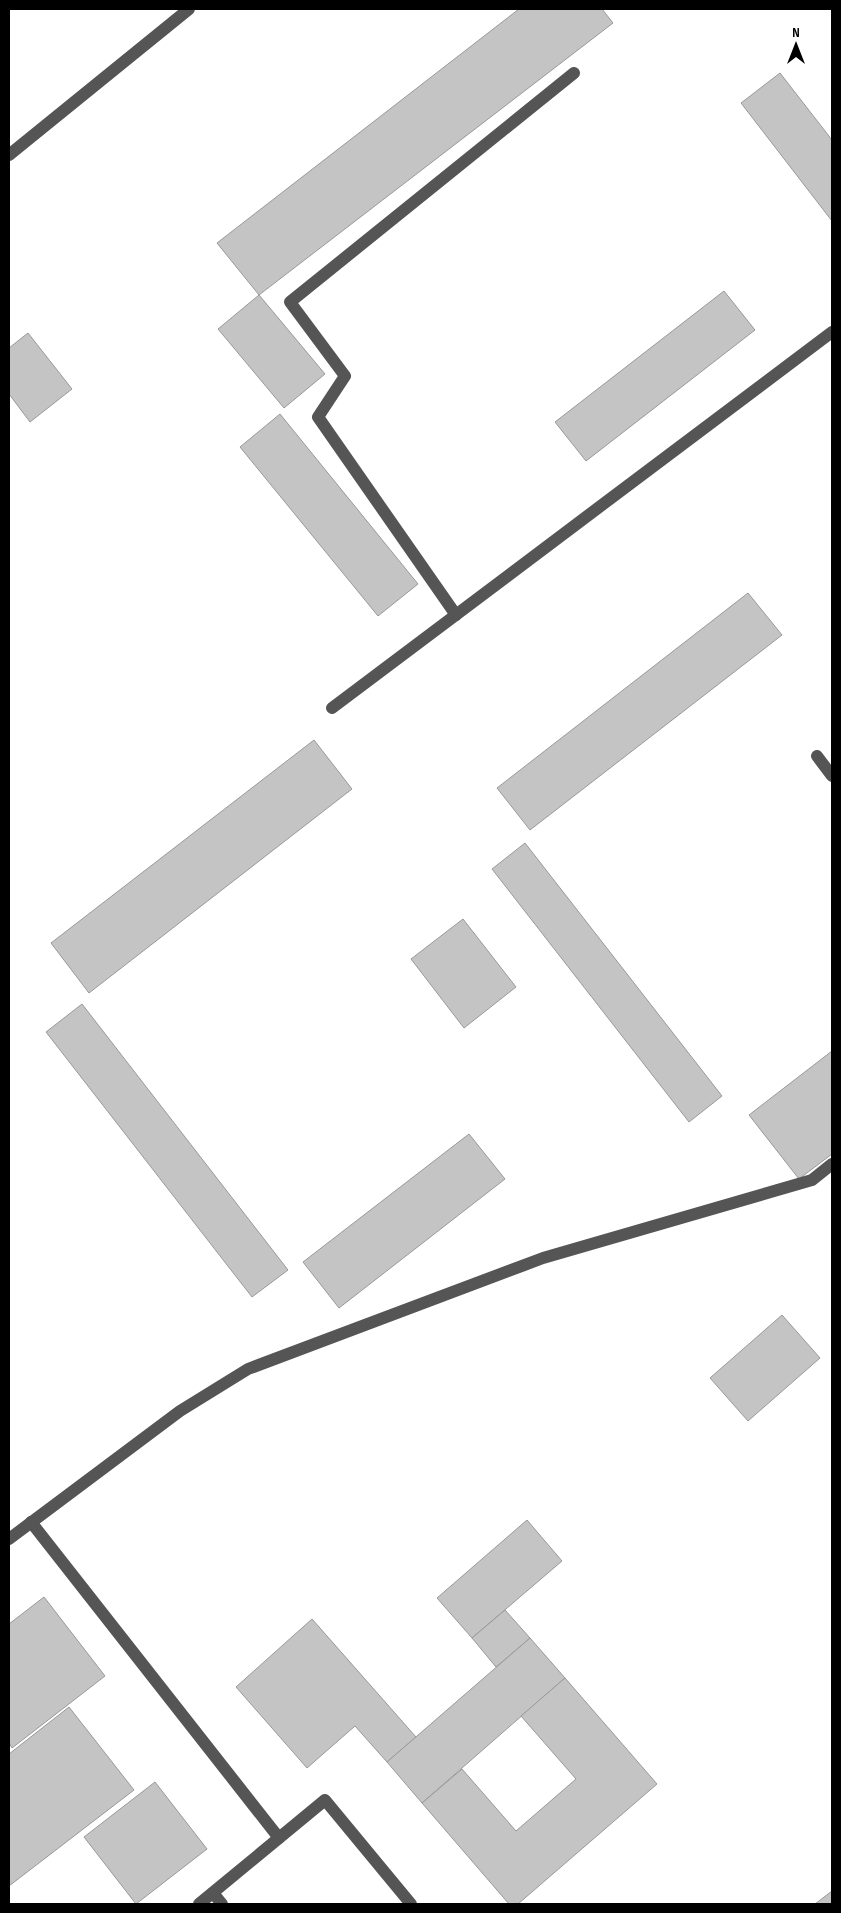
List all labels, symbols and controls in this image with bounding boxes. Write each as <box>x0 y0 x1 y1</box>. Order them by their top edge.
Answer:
north arrow <box>771 20 821 70</box>
text: N <box>792 24 800 41</box>

